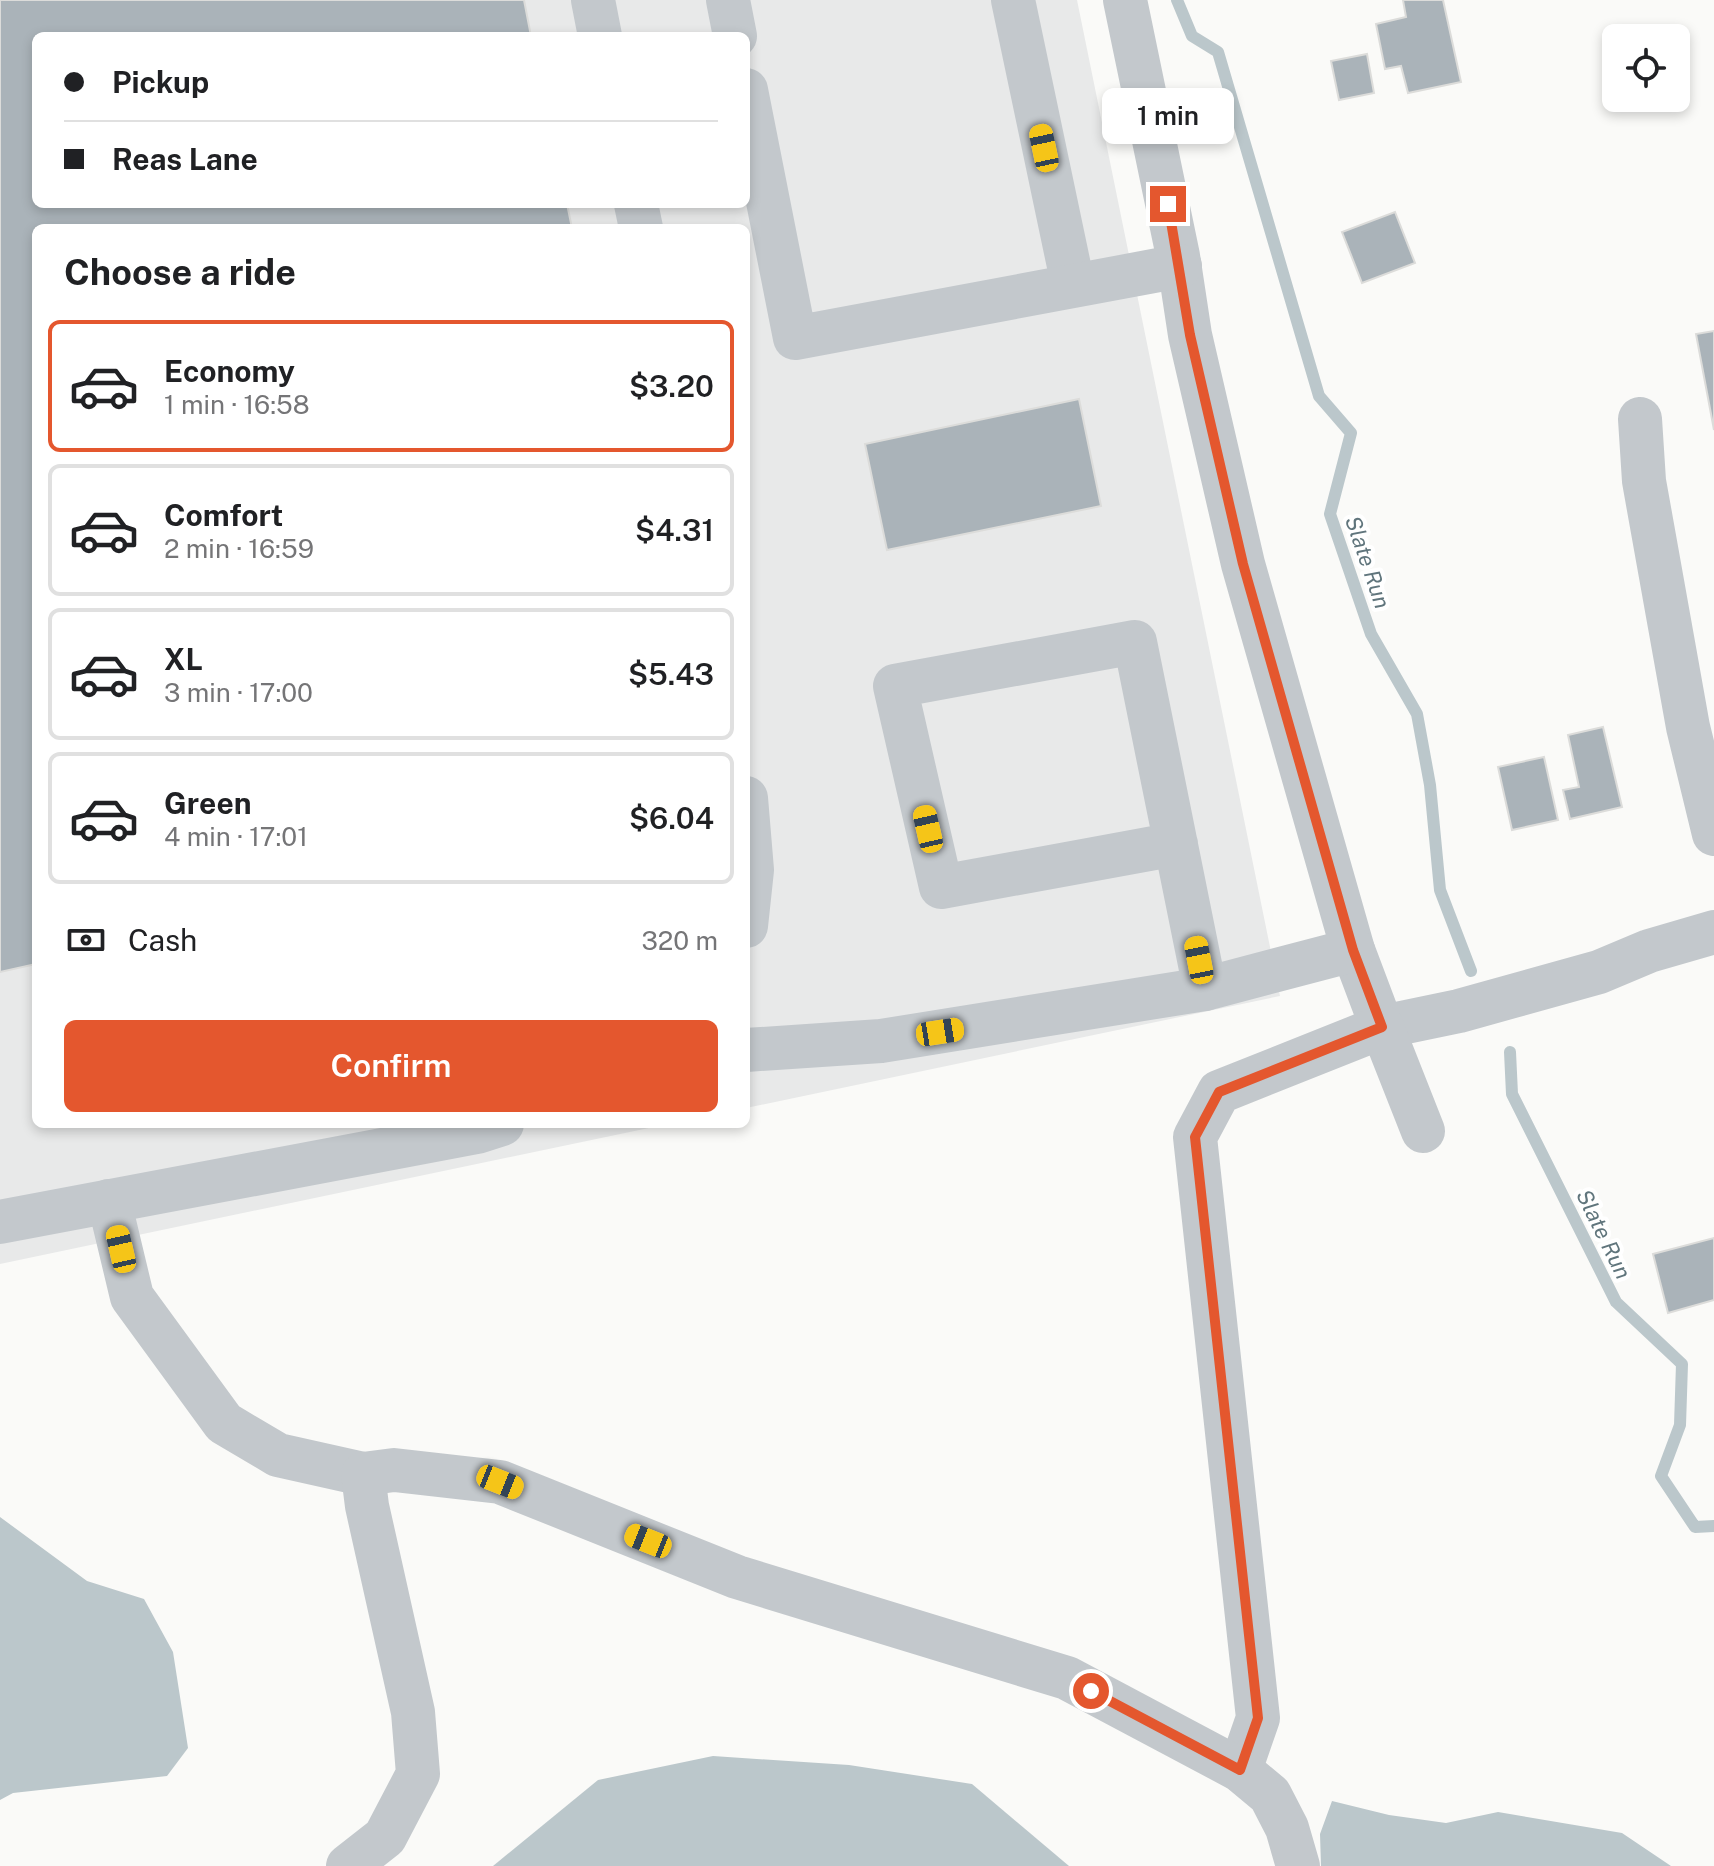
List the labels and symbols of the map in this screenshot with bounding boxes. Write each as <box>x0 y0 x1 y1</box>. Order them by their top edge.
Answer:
callout: 1 min <box>1102 88 1234 144</box>
car <box>1027 122 1061 174</box>
route end <box>1150 186 1186 222</box>
water label: Slate Run <box>1340 512 1396 612</box>
car <box>911 803 945 855</box>
car <box>1183 934 1215 986</box>
car <box>914 1016 966 1048</box>
water label: Slate Run <box>1571 1185 1637 1283</box>
car <box>104 1223 138 1275</box>
car <box>473 1462 527 1502</box>
car <box>621 1521 675 1561</box>
route start <box>1073 1673 1109 1709</box>

